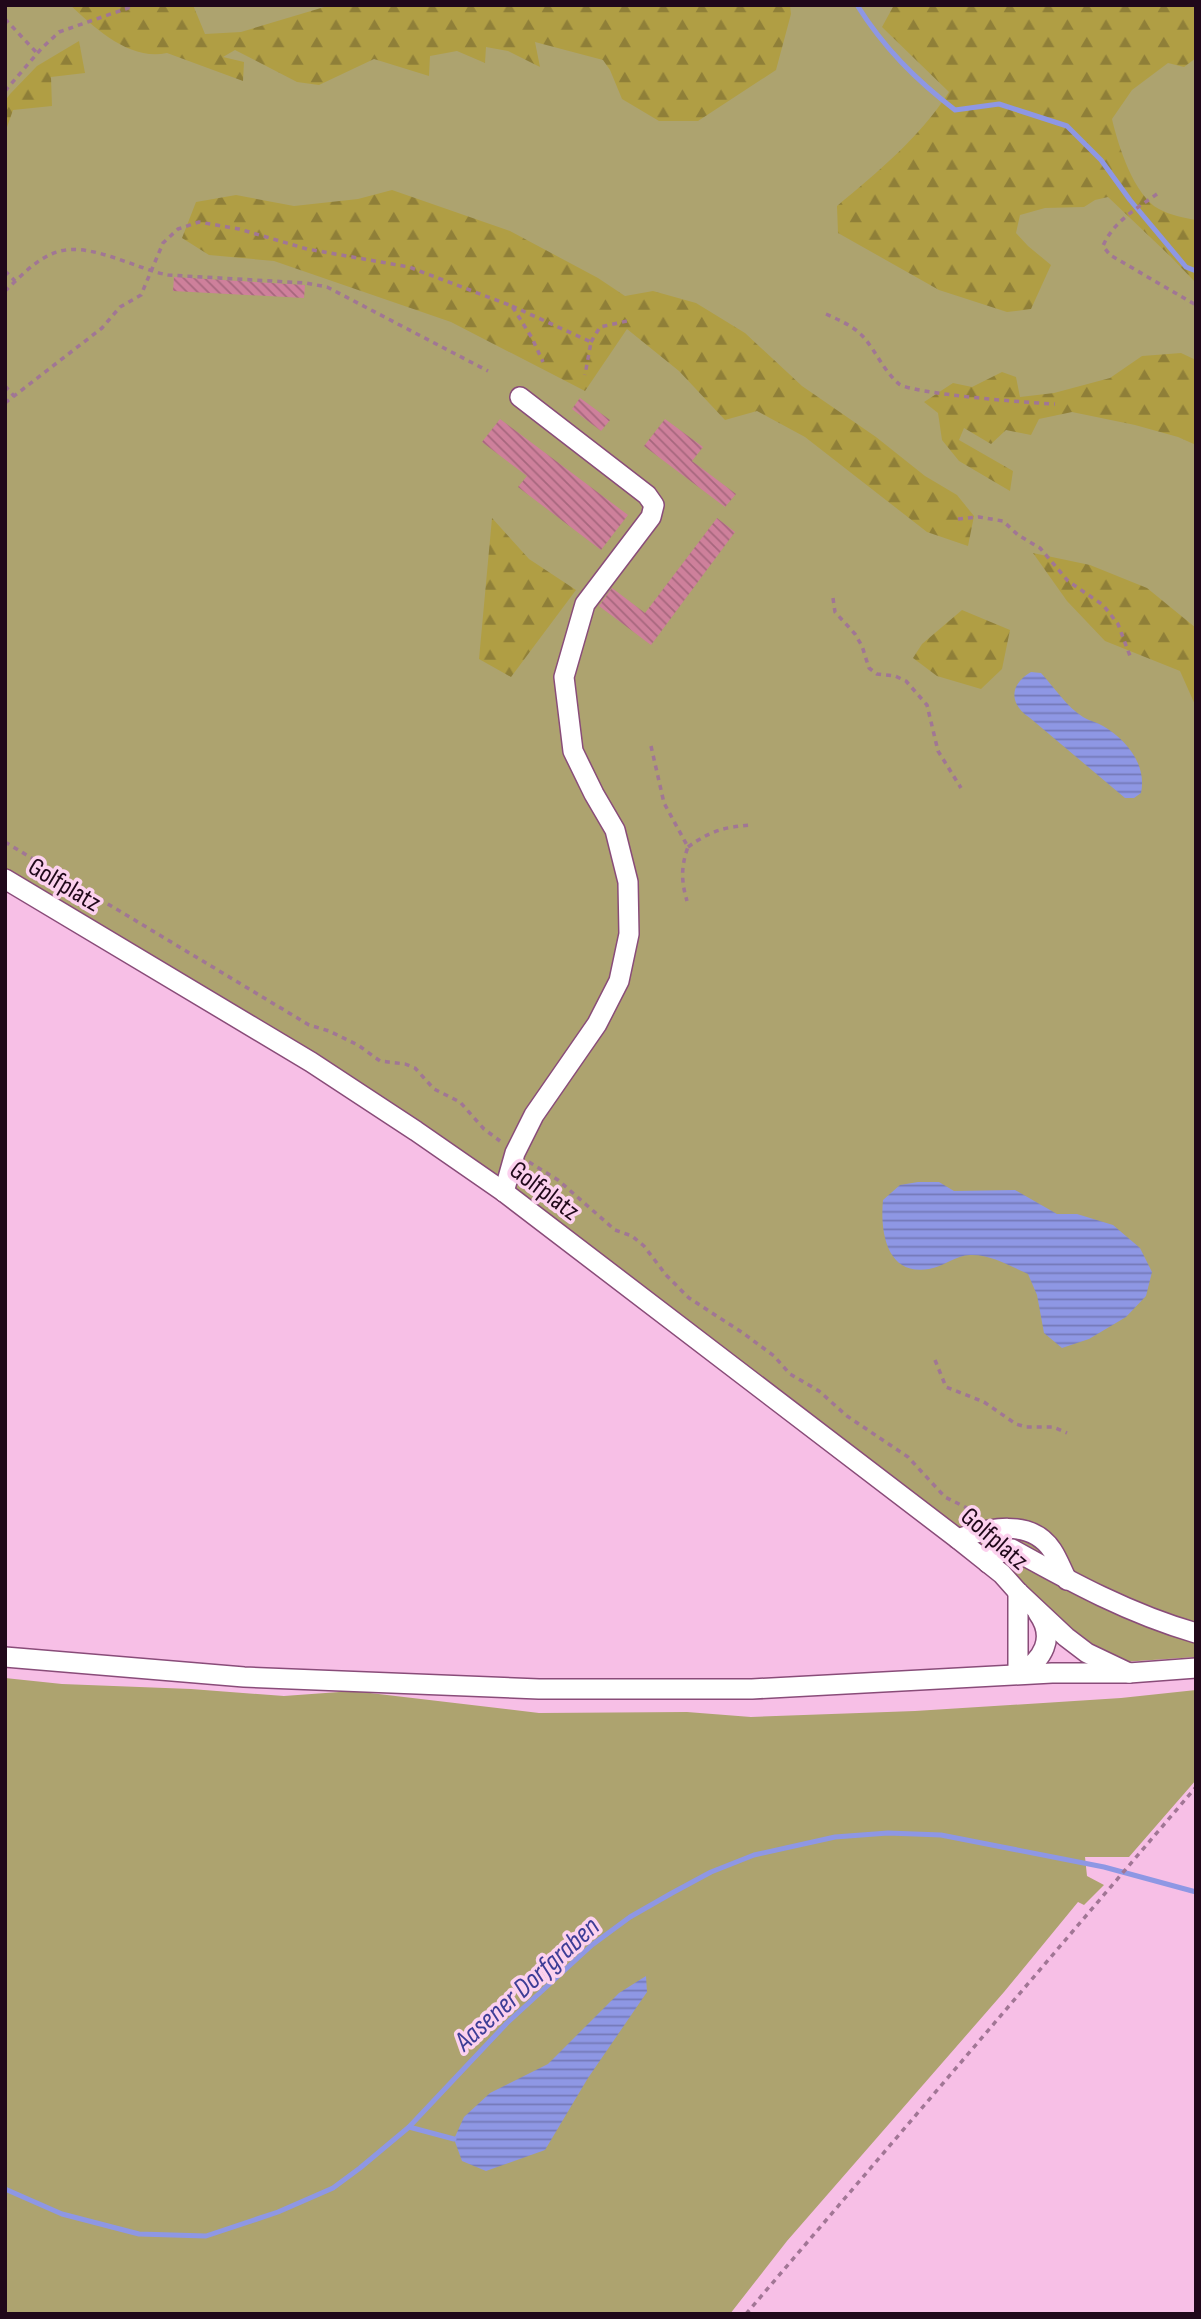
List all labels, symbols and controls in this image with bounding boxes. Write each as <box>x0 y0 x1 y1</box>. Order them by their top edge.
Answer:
street label: Golfplatz <box>22 852 106 919</box>
street label: Golfplatz <box>503 1155 585 1227</box>
street label: Golfplatz <box>954 1501 1034 1577</box>
water label: Aasener Dorfgraben <box>447 1910 607 2059</box>

